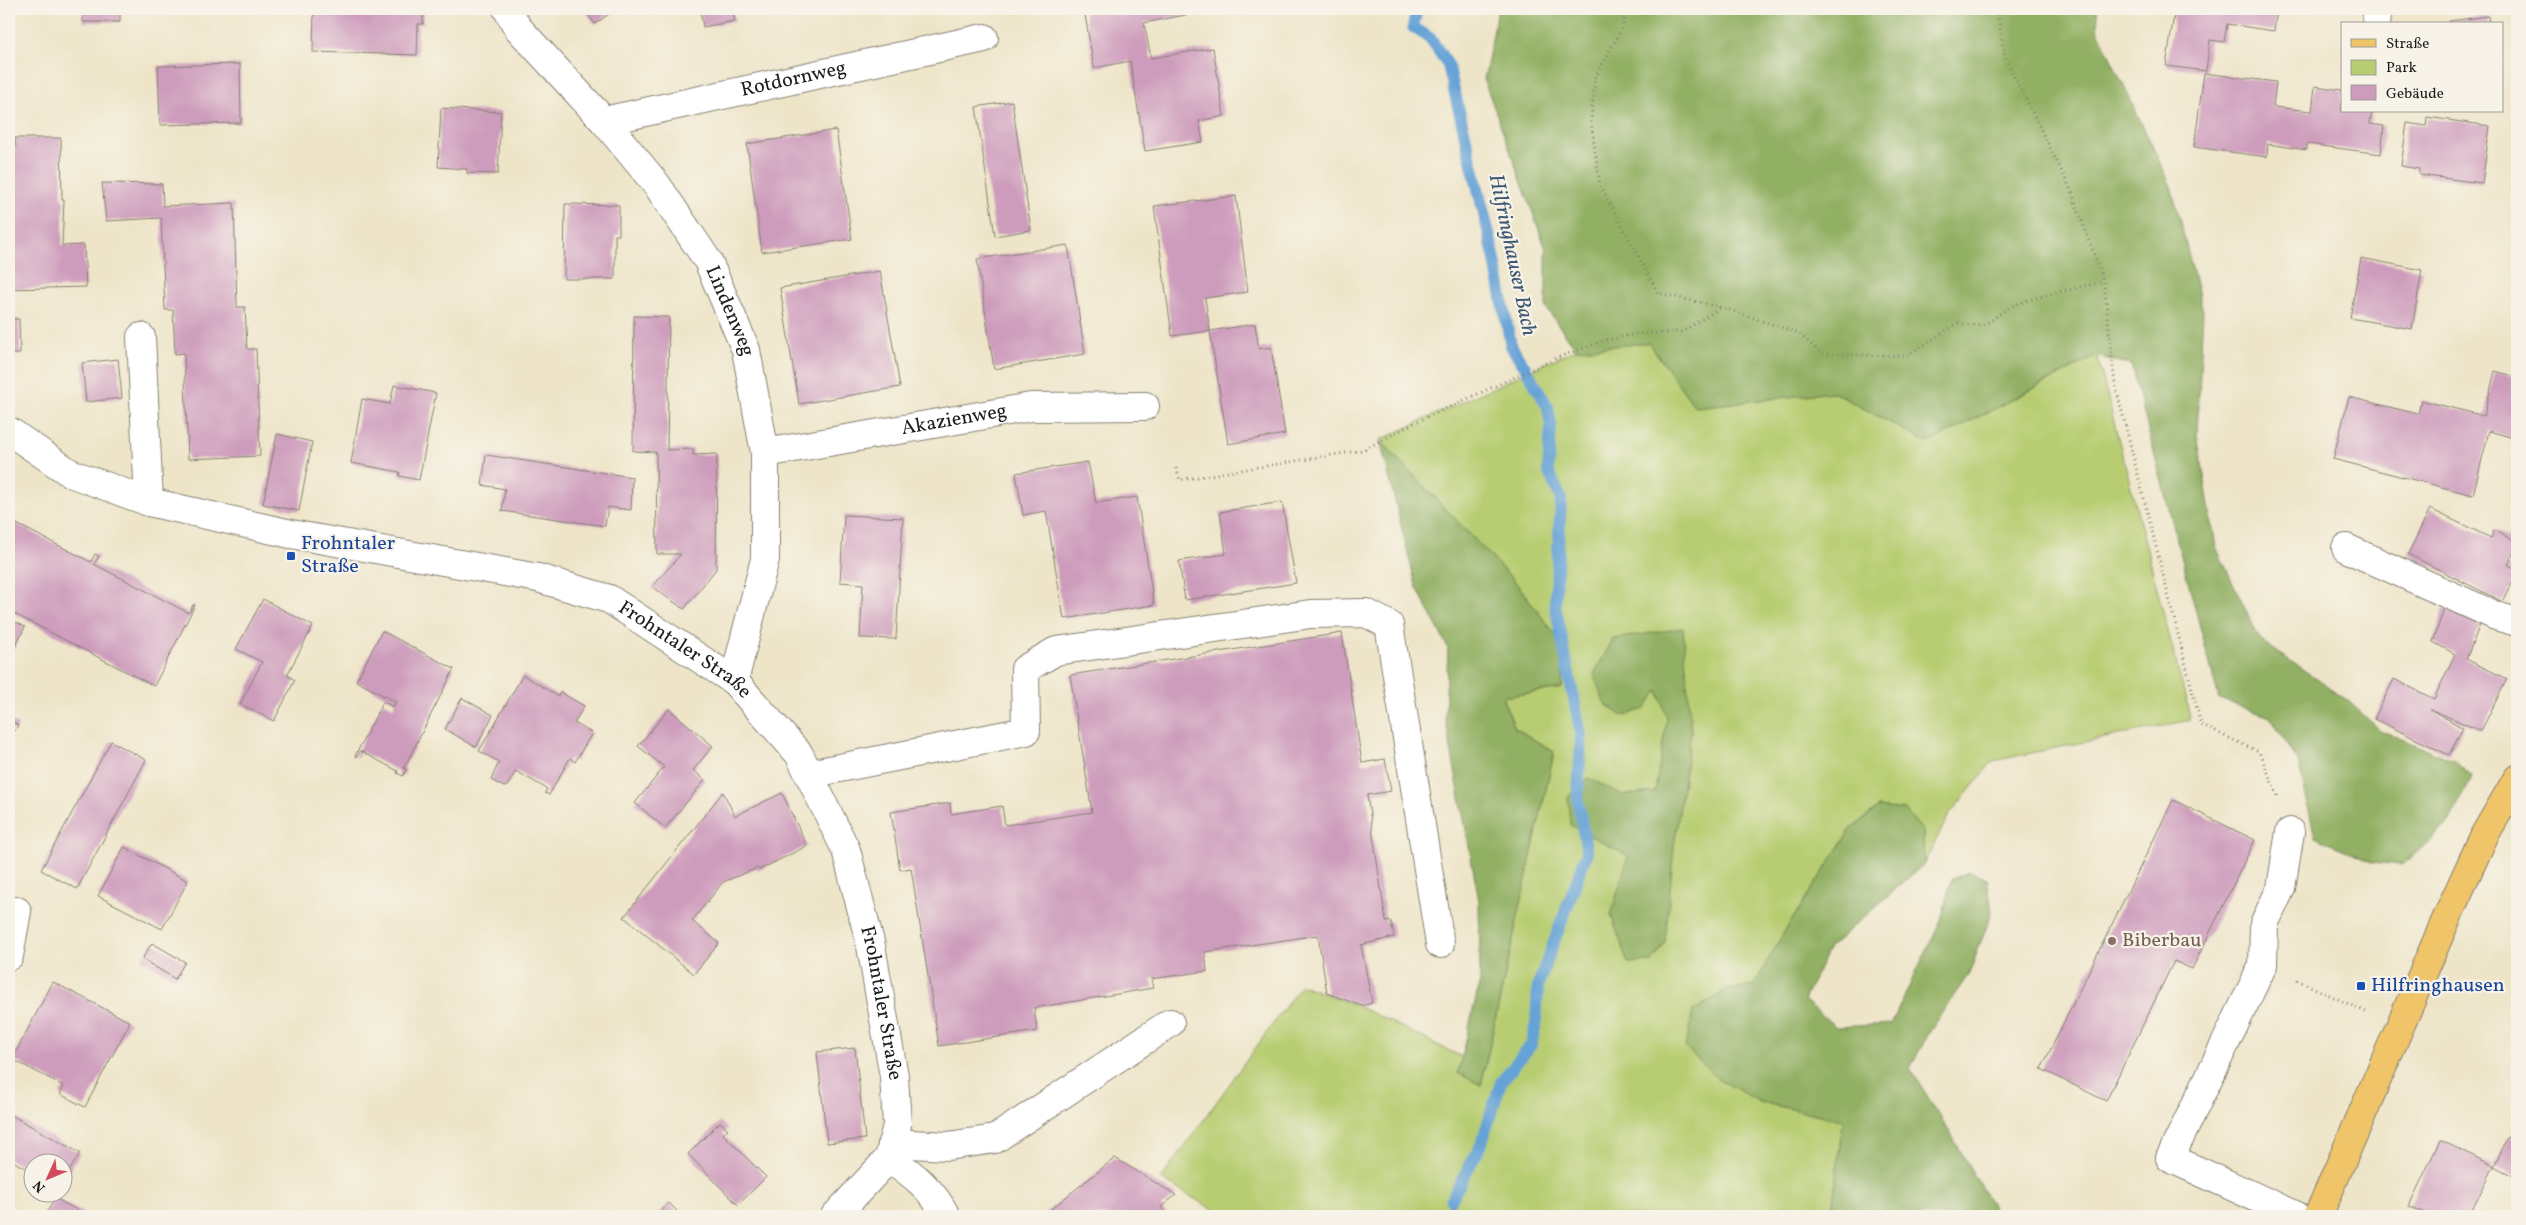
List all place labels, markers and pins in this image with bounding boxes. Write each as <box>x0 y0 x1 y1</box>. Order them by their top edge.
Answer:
place label: Frohntaler Straße <box>301 530 395 581</box>
marker: Frohntaler Straße <box>285 550 297 562</box>
place label: Biberbau <box>2122 927 2201 955</box>
marker: Biberbau <box>2106 935 2118 947</box>
place label: Hilfringhausen <box>2371 972 2505 1000</box>
marker: Hilfringhausen <box>2355 980 2367 992</box>

